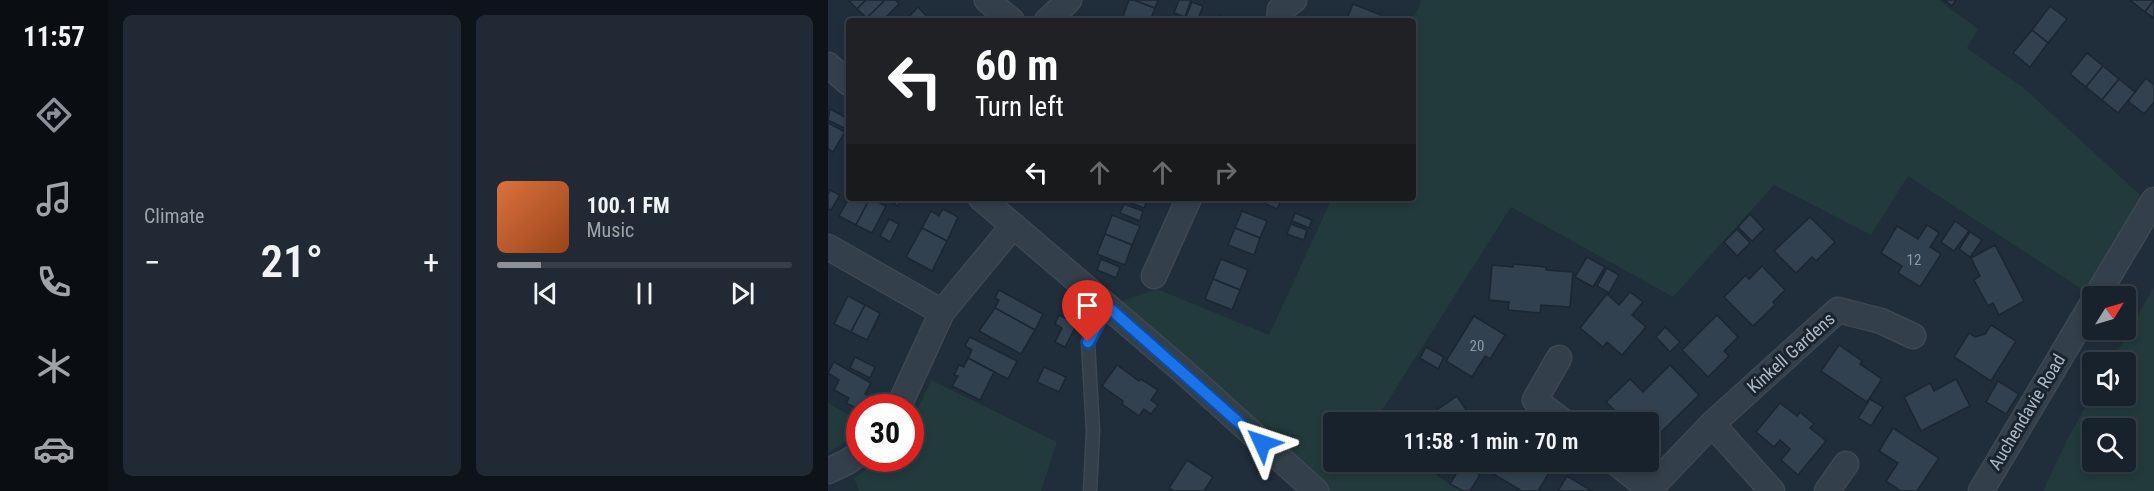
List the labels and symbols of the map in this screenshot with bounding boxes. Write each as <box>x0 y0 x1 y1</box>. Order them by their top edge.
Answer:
house number: 12 <box>1907 251 1921 269</box>
pin <box>1062 280 1113 342</box>
north arrow <box>2082 286 2136 340</box>
street label: Kinkell Gardens <box>1743 308 1839 397</box>
house number: 20 <box>1470 337 1484 355</box>
street label: Auchendavie Road <box>1984 350 2069 473</box>
speed limit sign: 30 <box>846 394 924 472</box>
position arrow <box>1230 411 1294 475</box>

